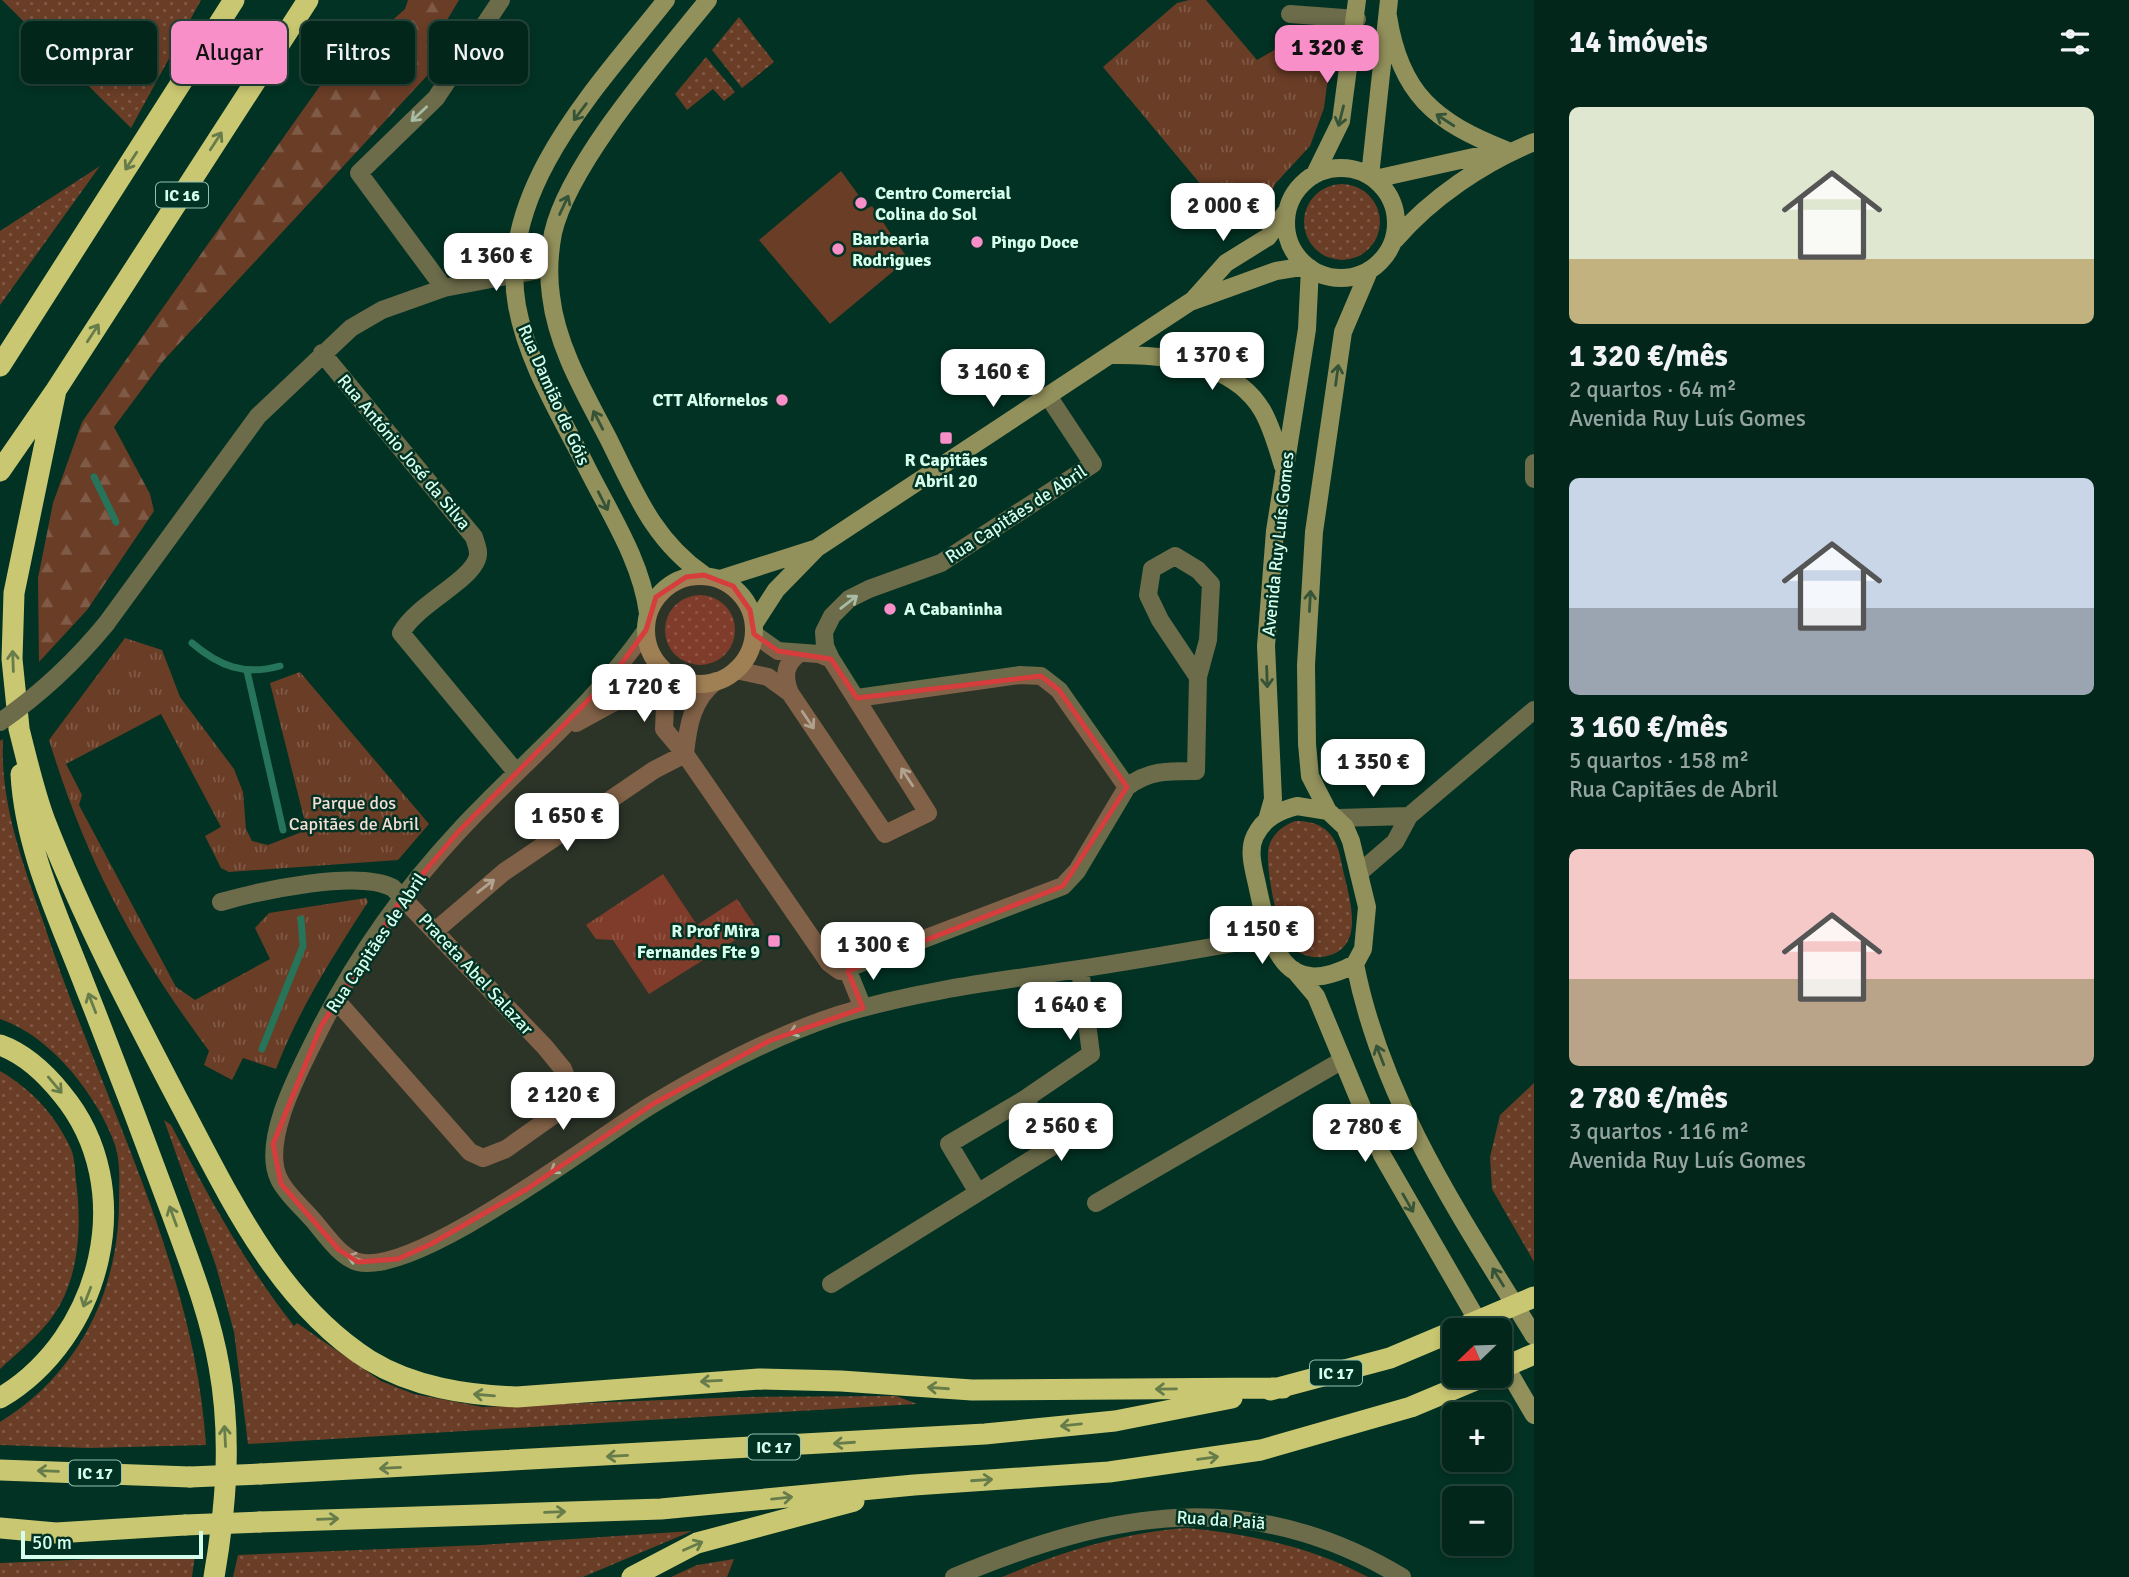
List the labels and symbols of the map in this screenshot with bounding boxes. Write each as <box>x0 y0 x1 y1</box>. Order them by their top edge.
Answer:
pin: 1 320 € <box>1262 25 1392 85</box>
one-way arrow <box>572 102 587 121</box>
one-way arrow <box>1334 104 1347 127</box>
one-way arrow <box>411 106 428 123</box>
one-way arrow <box>1436 113 1455 128</box>
one-way arrow <box>210 132 224 152</box>
one-way arrow <box>124 150 138 170</box>
road number: IC 16 <box>156 182 208 208</box>
place label: Centro Comercial Colina do Sol <box>875 182 1012 225</box>
pin: 2 000 € <box>1158 184 1288 243</box>
one-way arrow <box>559 194 572 215</box>
marker: Centro Comercial Colina do Sol <box>853 195 869 211</box>
place label: Barbearia Rodrigues <box>852 228 931 271</box>
place label: Pingo Doce <box>991 231 1079 253</box>
pin: 1 360 € <box>431 233 561 293</box>
marker: Pingo Doce <box>969 234 985 250</box>
marker: Barbearia Rodrigues <box>830 241 846 257</box>
street label: Rua Damião de Góis <box>513 321 595 469</box>
one-way arrow <box>87 323 101 343</box>
pin: 1 370 € <box>1147 332 1277 392</box>
pin: 3 160 € <box>928 350 1058 409</box>
one-way arrow <box>1331 364 1344 387</box>
street label: Rua António José da Silva <box>333 370 475 534</box>
place label: CTT Alfornelos <box>653 389 768 411</box>
marker: CTT Alfornelos <box>774 392 790 408</box>
one-way arrow <box>591 410 605 431</box>
marker: R Capitães Abril 20 <box>938 430 954 446</box>
place label: R Capitães Abril 20 <box>905 449 988 492</box>
street label: Avenida Ruy Luís Gomes <box>1257 451 1299 637</box>
street label: Rua Capitães de Abril <box>941 460 1091 568</box>
one-way arrow <box>596 490 610 511</box>
one-way arrow <box>1304 590 1317 613</box>
one-way arrow <box>839 595 858 610</box>
place label: A Cabaninha <box>904 598 1003 620</box>
marker: A Cabaninha <box>882 601 898 617</box>
one-way arrow <box>7 650 20 673</box>
pin: 1 720 € <box>579 664 709 724</box>
one-way arrow <box>1261 665 1274 688</box>
one-way arrow <box>801 710 815 729</box>
pin: 1 350 € <box>1308 740 1438 799</box>
one-way arrow <box>900 767 914 787</box>
park label: Parque dos Capitães de Abril <box>289 792 419 835</box>
pin: 1 650 € <box>502 794 632 853</box>
street label: Rua Capitães de Abril <box>321 869 431 1017</box>
one-way arrow <box>476 879 495 894</box>
pin: 1 150 € <box>1197 906 1327 966</box>
street label: Praceta Abel Salazar <box>414 909 538 1040</box>
place label: R Prof Mira Fernandes Fte 9 <box>637 920 760 963</box>
pin: 1 300 € <box>808 922 938 982</box>
marker: R Prof Mira Fernandes Fte 9 <box>766 933 782 949</box>
pin: 1 640 € <box>1005 982 1135 1042</box>
one-way arrow <box>85 993 98 1015</box>
one-way arrow <box>788 1025 810 1038</box>
one-way arrow <box>1373 1045 1386 1067</box>
pin: 2 120 € <box>498 1072 628 1132</box>
one-way arrow <box>47 1075 63 1093</box>
pin: 2 560 € <box>996 1104 1126 1163</box>
pin: 2 780 € <box>1300 1104 1430 1164</box>
one-way arrow <box>550 1160 569 1174</box>
one-way arrow <box>1402 1192 1416 1212</box>
one-way arrow <box>166 1206 178 1228</box>
one-way arrow <box>347 1251 369 1264</box>
one-way arrow <box>1491 1268 1505 1288</box>
one-way arrow <box>80 1286 93 1308</box>
north arrow <box>1442 1318 1512 1388</box>
road number: IC 17 <box>1310 1360 1362 1386</box>
one-way arrow <box>700 1375 723 1388</box>
one-way arrow <box>927 1381 950 1394</box>
one-way arrow <box>1154 1382 1177 1396</box>
one-way arrow <box>473 1388 496 1401</box>
one-way arrow <box>1060 1419 1083 1432</box>
one-way arrow <box>218 1425 231 1448</box>
road number: IC 17 <box>748 1434 800 1460</box>
one-way arrow <box>833 1436 856 1449</box>
one-way arrow <box>606 1450 629 1463</box>
one-way arrow <box>1196 1451 1219 1464</box>
road number: IC 17 <box>69 1460 121 1485</box>
one-way arrow <box>379 1462 402 1475</box>
one-way arrow <box>37 1465 60 1478</box>
one-way arrow <box>970 1474 993 1487</box>
one-way arrow <box>770 1491 793 1504</box>
one-way arrow <box>543 1506 566 1519</box>
street label: Rua da Paiã <box>1176 1506 1266 1534</box>
one-way arrow <box>316 1513 339 1526</box>
scale bar <box>21 1528 203 1560</box>
one-way arrow <box>682 1539 703 1552</box>

